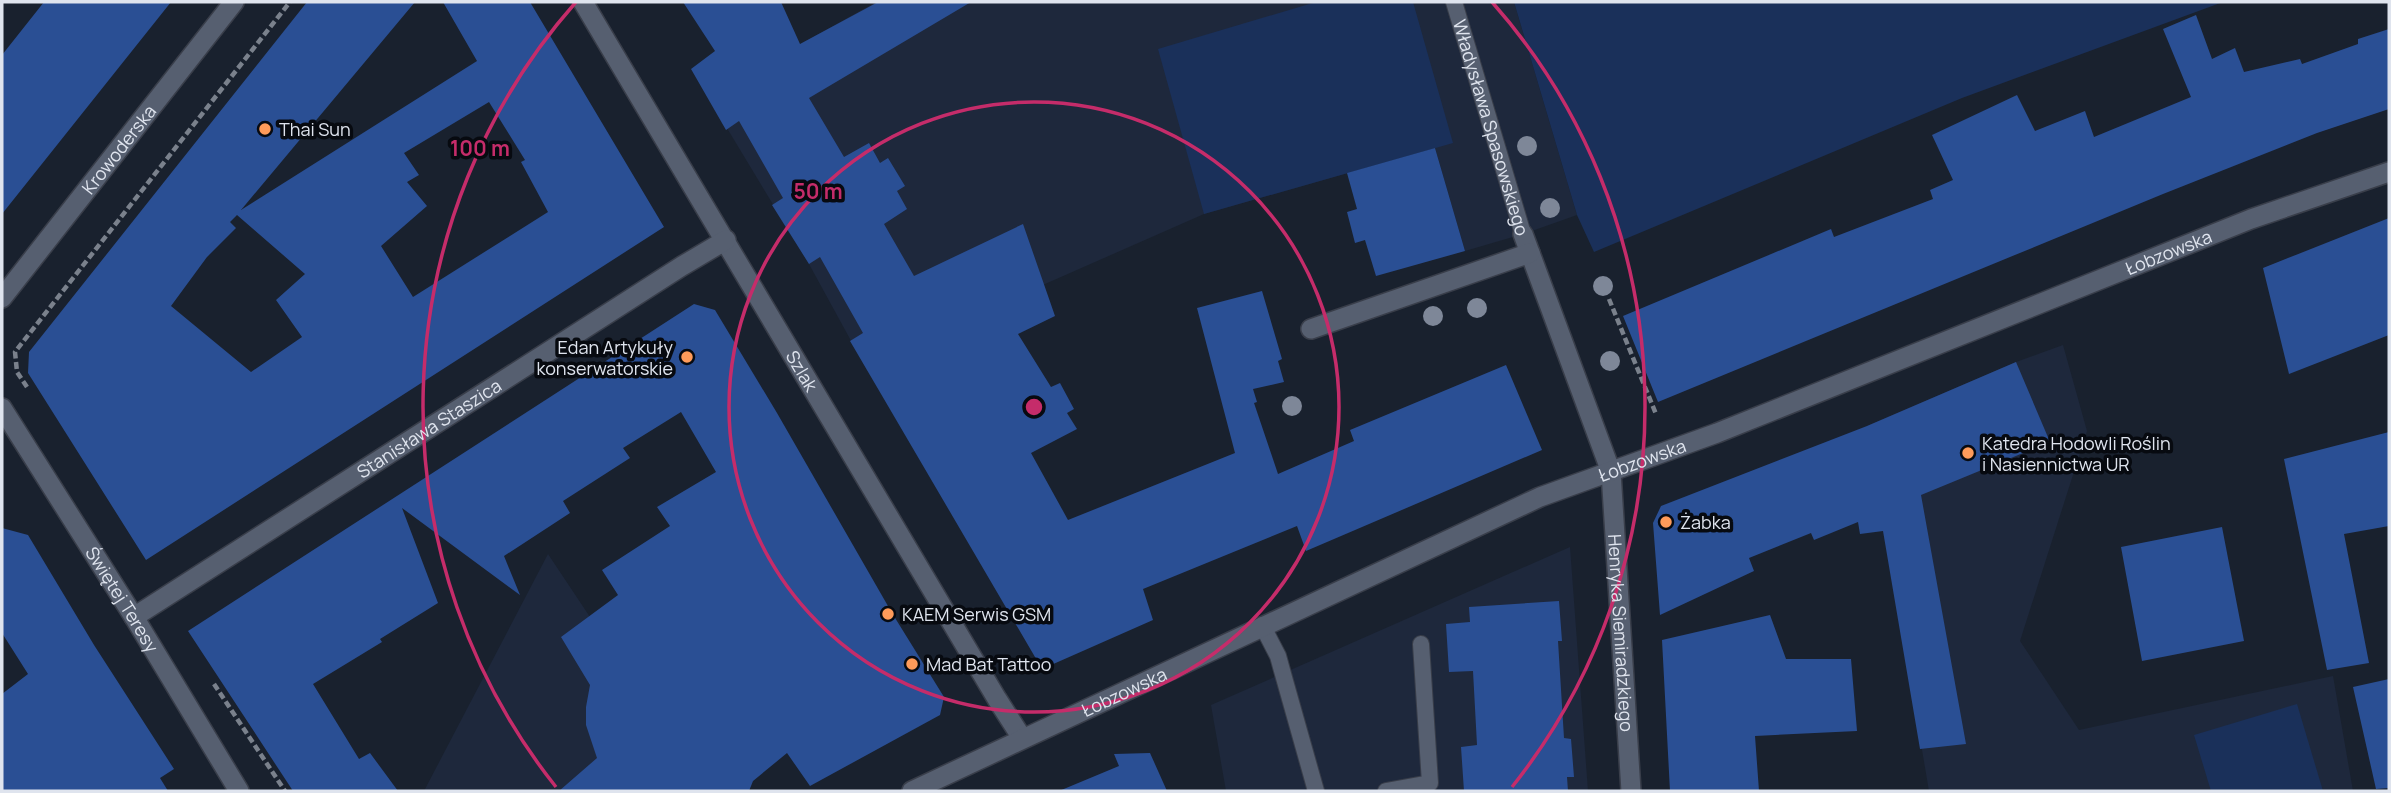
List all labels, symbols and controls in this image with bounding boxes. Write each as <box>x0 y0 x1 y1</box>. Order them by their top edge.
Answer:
street label: Władysława Spasowskiego <box>1448 17 1535 238</box>
street label: Krowoderska <box>76 100 161 199</box>
place label: Thai Sun <box>279 117 351 141</box>
marker: Thai Sun <box>257 121 273 137</box>
text: 100 m <box>450 134 510 162</box>
text: 50 m <box>793 177 843 205</box>
street label: Łobzowska <box>2122 224 2215 280</box>
place label: Edan Artykuły konserwatorskie <box>536 335 673 380</box>
street label: Szlak <box>781 346 824 397</box>
marker: Edan Artykuły konserwatorskie <box>679 349 695 365</box>
street label: Stanisława Staszica <box>352 373 506 483</box>
centre of rings <box>1022 395 1046 419</box>
place label: Katedra Hodowli Roślin i Nasiennictwa UR <box>1982 431 2171 476</box>
street label: Łobzowska <box>1595 433 1689 487</box>
marker: Katedra Hodowli Roślin i Nasiennictwa UR <box>1960 445 1976 461</box>
place label: Żabka <box>1680 510 1731 534</box>
marker: Żabka <box>1658 514 1674 530</box>
street label: Henryka Siemiradzkiego <box>1603 533 1639 733</box>
street label: Świętej Teresy <box>80 542 165 657</box>
place label: KAEM Serwis GSM <box>902 602 1051 626</box>
marker: KAEM Serwis GSM <box>880 606 896 622</box>
place label: Mad Bat Tattoo <box>926 652 1051 676</box>
marker: Mad Bat Tattoo <box>904 656 920 672</box>
street label: Łobzowska <box>1078 662 1170 722</box>

